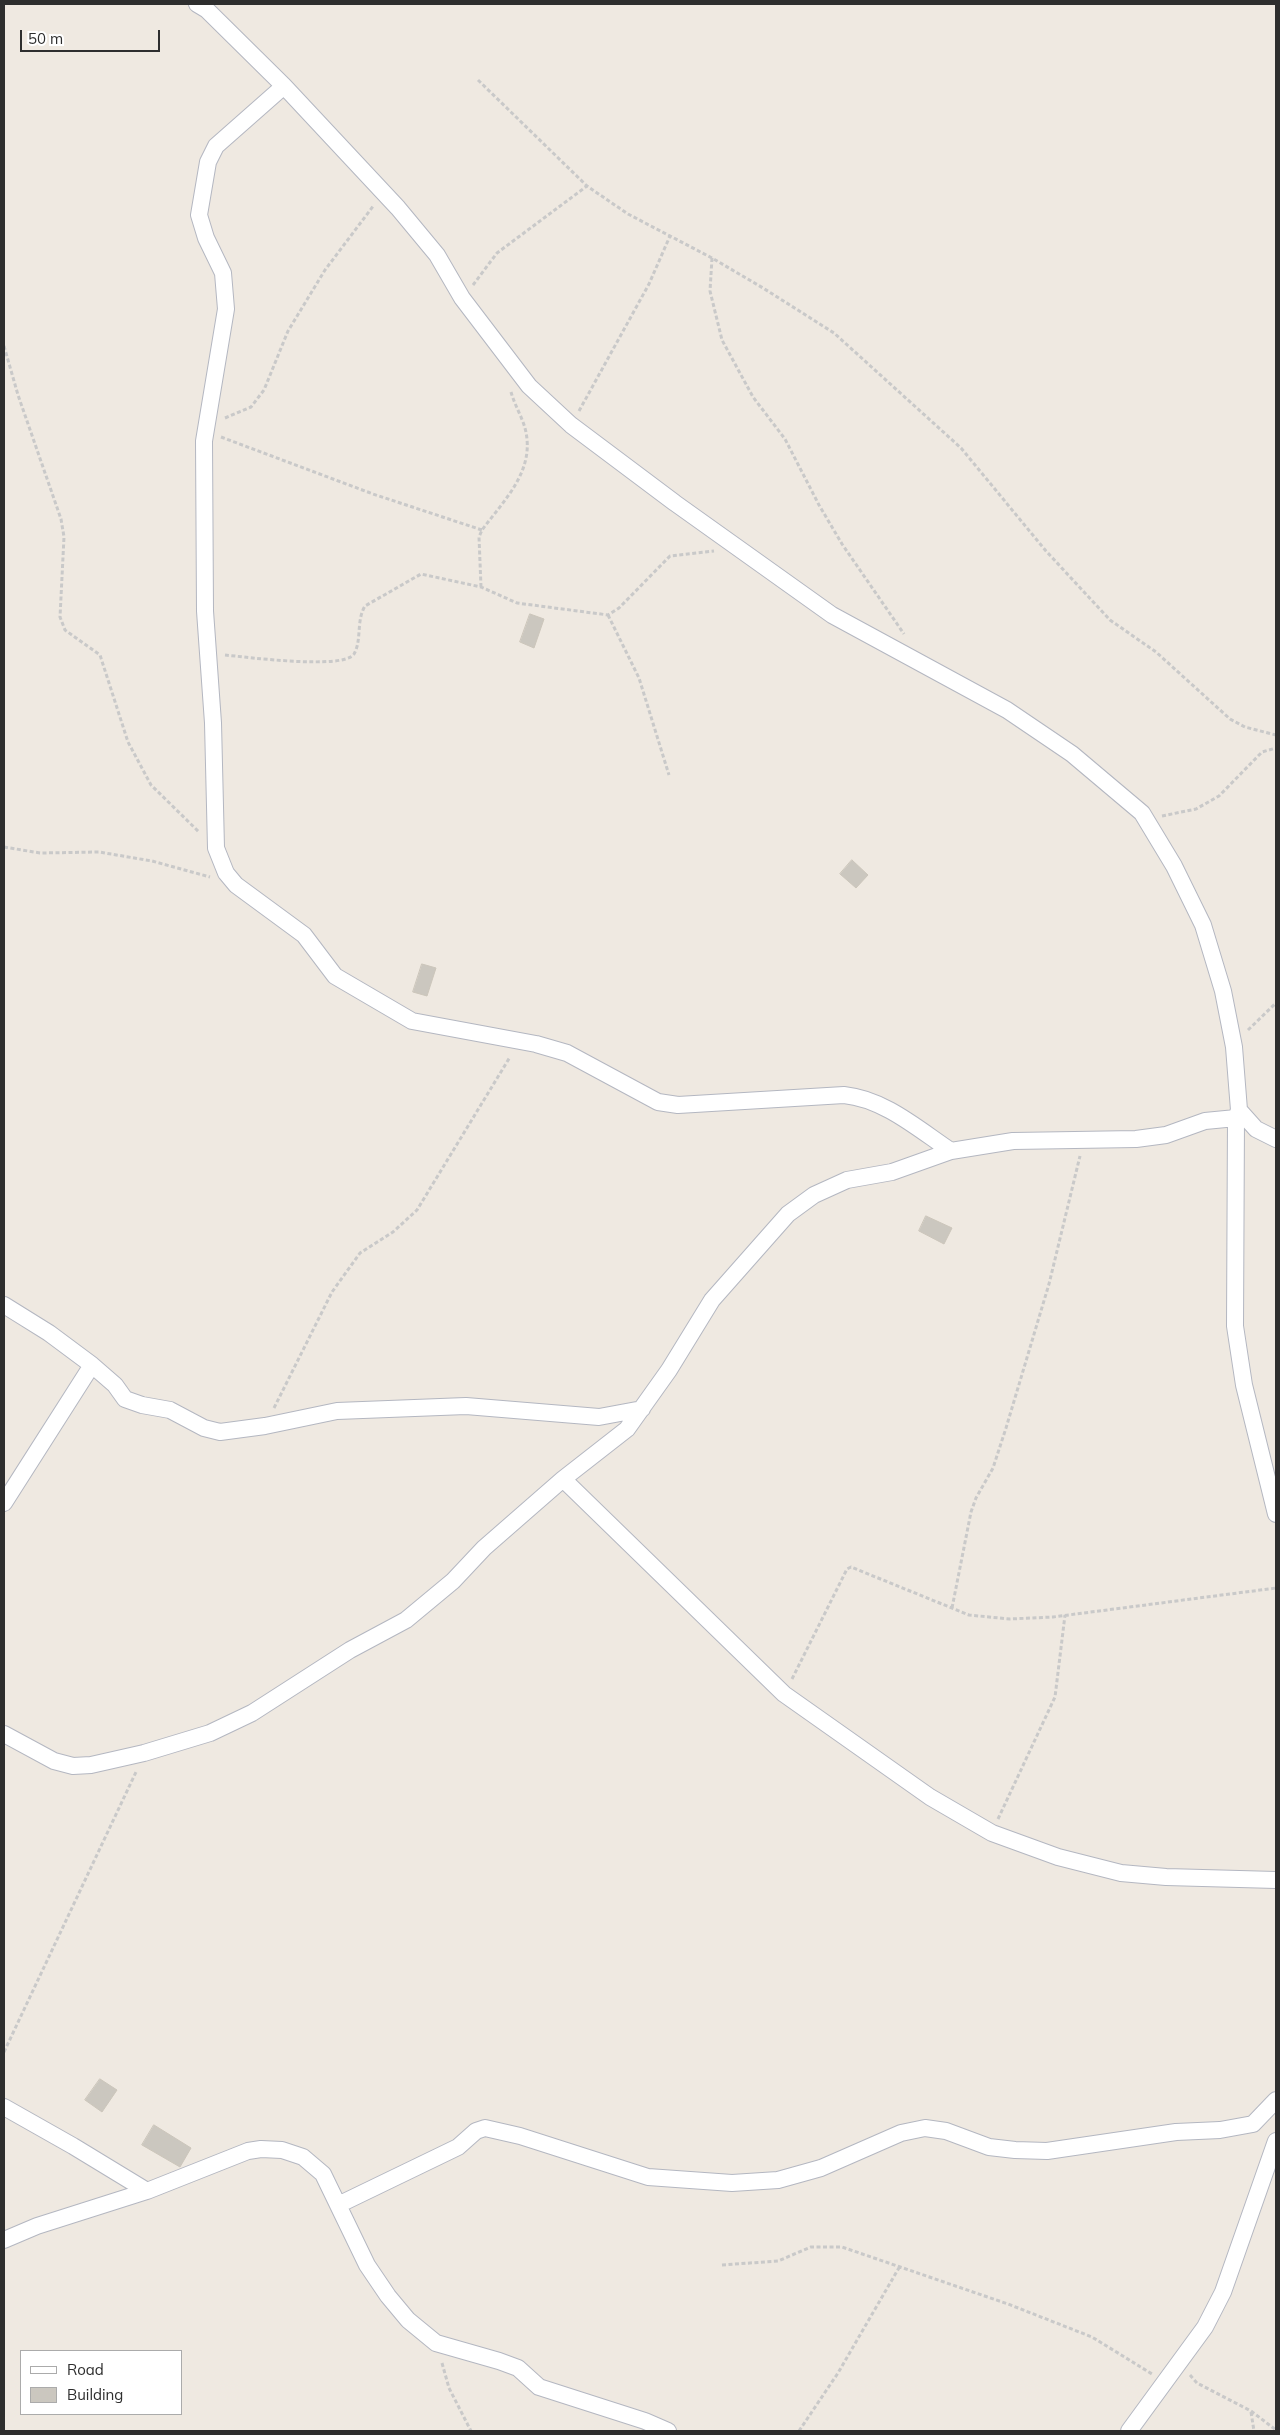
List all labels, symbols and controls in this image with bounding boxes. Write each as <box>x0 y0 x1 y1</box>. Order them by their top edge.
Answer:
scale bar <box>22 20 162 52</box>
text: 50 m <box>28 29 63 48</box>
legend <box>20 2350 182 2415</box>
text: Road <box>67 2360 104 2379</box>
text: Building <box>67 2385 123 2404</box>

